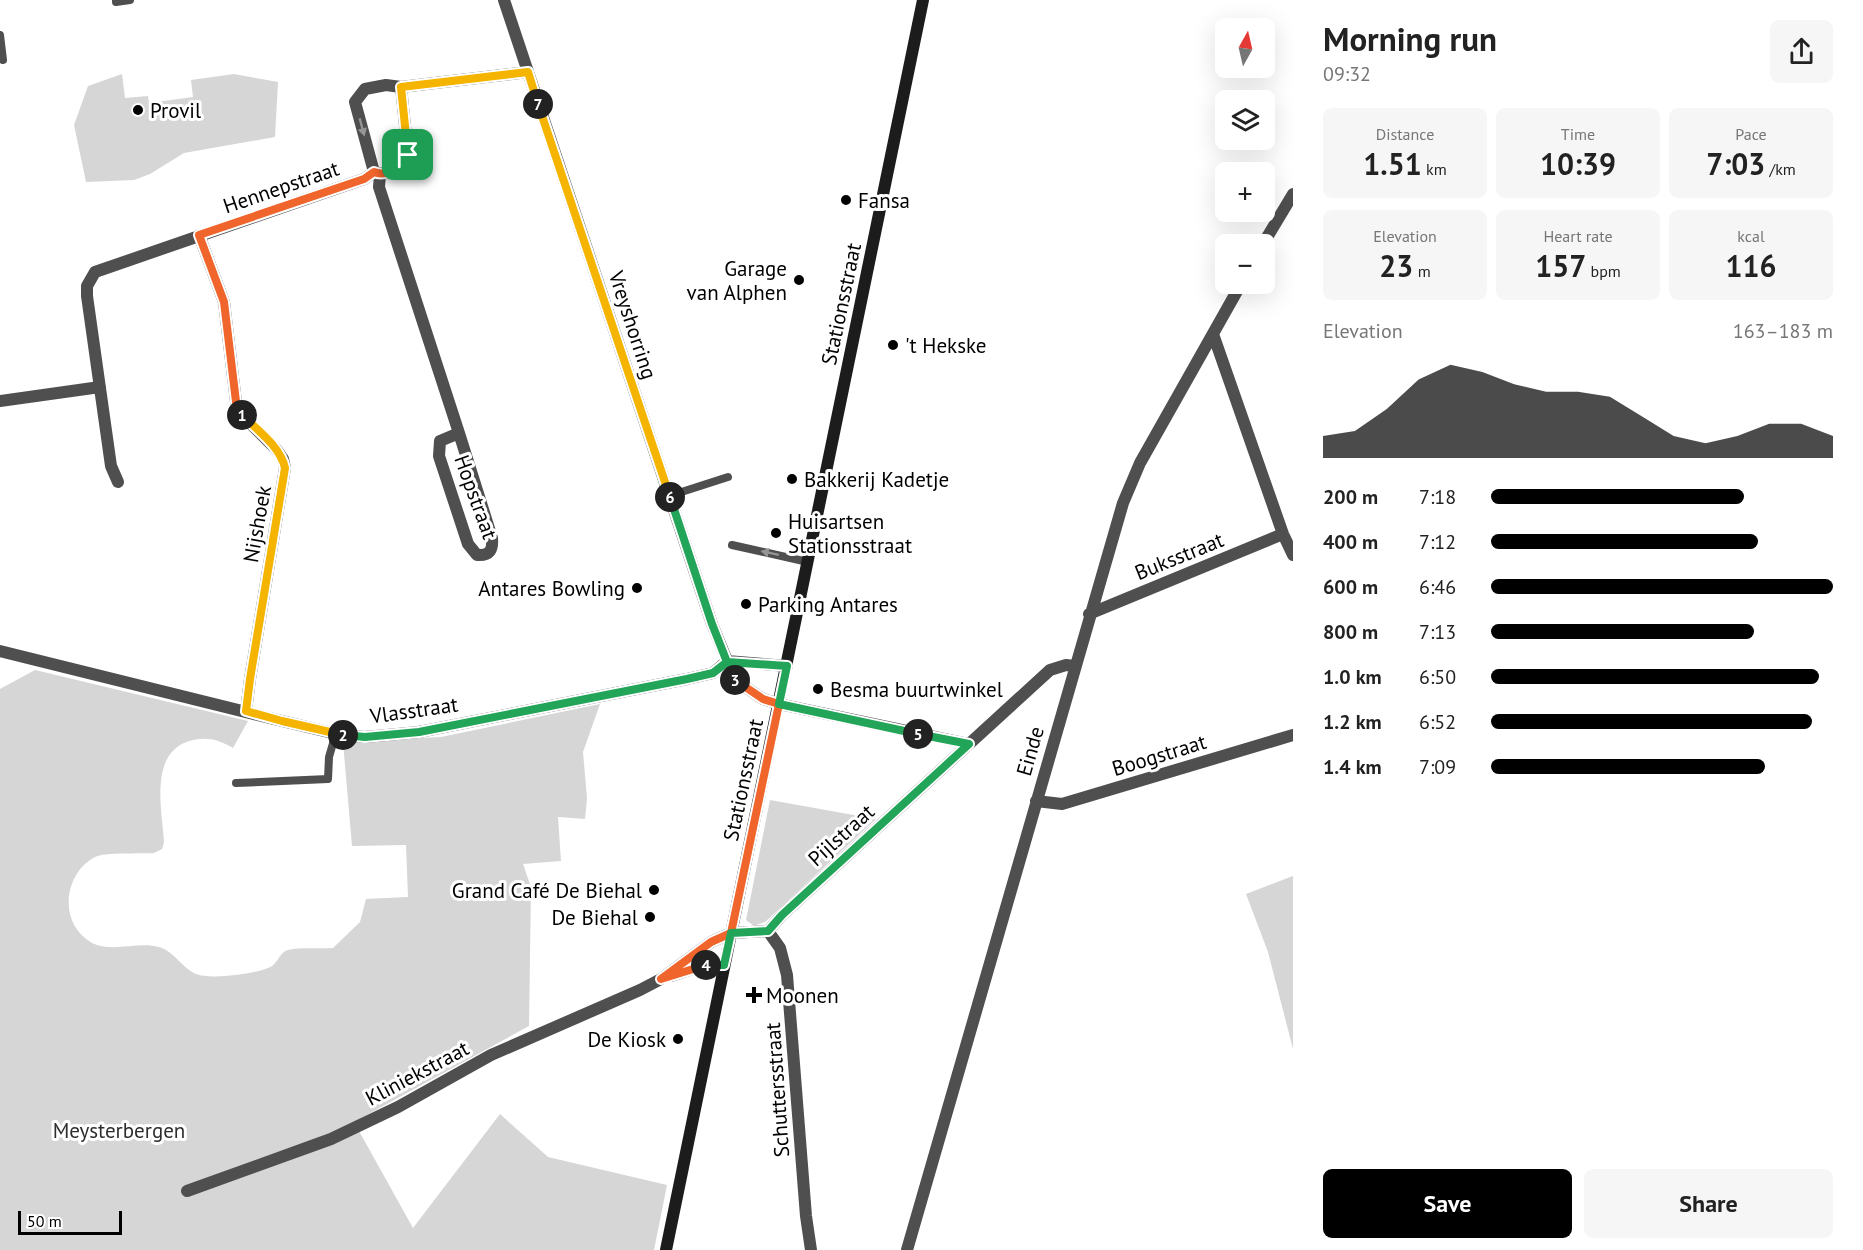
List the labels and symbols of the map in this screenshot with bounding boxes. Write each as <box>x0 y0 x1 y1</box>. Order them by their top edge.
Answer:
north arrow <box>1215 18 1275 78</box>
pin: 7 <box>523 89 553 119</box>
place label: Provil <box>150 97 201 124</box>
marker: Provil <box>131 103 145 117</box>
one-way arrow <box>358 118 368 136</box>
pin <box>382 129 433 180</box>
street label: Hennepstraat <box>219 155 343 219</box>
place label: Fansa <box>858 187 910 214</box>
marker: Fansa <box>839 193 853 207</box>
street label: Stationsstraat <box>815 241 867 367</box>
place label: Garage van Alphen <box>687 255 787 306</box>
street label: Vreyshorring <box>603 266 663 383</box>
marker: Garage van Alphen <box>792 273 806 287</box>
place label: 't Hekske <box>905 332 986 359</box>
marker: 't Hekske <box>886 338 900 352</box>
pin: 1 <box>227 400 257 430</box>
street label: Hopstraat <box>448 451 504 543</box>
place label: Bakkerij Kadetje <box>804 466 949 493</box>
marker: Bakkerij Kadetje <box>785 472 799 486</box>
pin: 6 <box>655 482 685 512</box>
street label: Nijshoek <box>237 483 277 565</box>
place label: Huisartsen Stationsstraat <box>788 508 912 559</box>
marker: Huisartsen Stationsstraat <box>769 526 783 540</box>
street label: Buksstraat <box>1131 526 1227 586</box>
one-way arrow <box>760 548 779 557</box>
place label: Antares Bowling <box>478 575 625 602</box>
marker: Antares Bowling <box>630 581 644 595</box>
place label: Parking Antares <box>758 591 898 618</box>
marker: Parking Antares <box>739 597 753 611</box>
pin: 3 <box>720 665 750 695</box>
place label: Besma buurtwinkel <box>830 676 1003 703</box>
marker: Besma buurtwinkel <box>811 682 825 696</box>
street label: Vlasstraat <box>367 690 460 730</box>
street label: Stationsstraat <box>717 717 769 843</box>
pin: 5 <box>903 719 933 749</box>
pin: 2 <box>328 720 358 750</box>
street label: Einde <box>1010 723 1050 779</box>
street label: Boogstraat <box>1109 728 1209 782</box>
street label: Pijlstraat <box>802 798 880 872</box>
place label: Grand Café De Biehal <box>452 877 642 904</box>
marker: Grand Café De Biehal <box>647 883 661 897</box>
place label: De Biehal <box>551 904 638 931</box>
marker: De Biehal <box>643 910 657 924</box>
pin: 4 <box>691 950 721 980</box>
place label: Moonen <box>766 982 839 1009</box>
marker: Moonen <box>747 988 761 1002</box>
street label: Schuttersstraat <box>759 1022 795 1158</box>
place label: De Kiosk <box>587 1026 666 1053</box>
marker: De Kiosk <box>671 1032 685 1046</box>
street label: Kliniekstraat <box>361 1034 473 1112</box>
park label: Meysterbergen <box>53 1117 185 1144</box>
scale bar <box>18 1208 122 1236</box>

